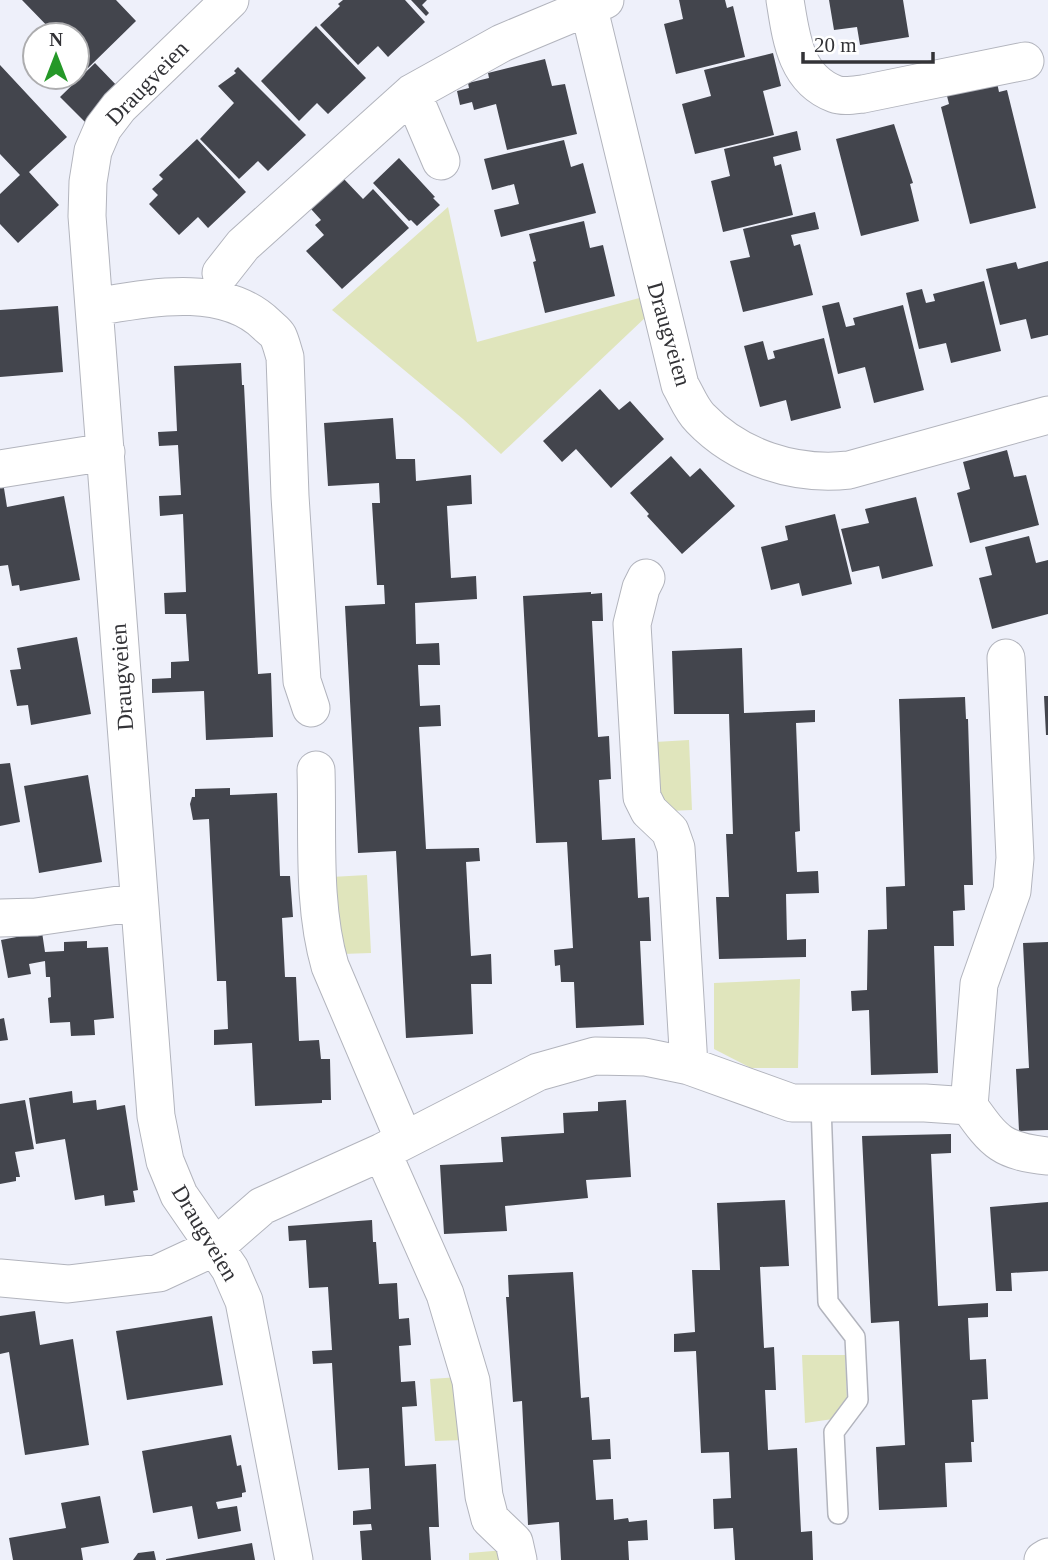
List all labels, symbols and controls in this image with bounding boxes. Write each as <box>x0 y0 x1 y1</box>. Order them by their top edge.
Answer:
north arrow <box>21 21 91 91</box>
scale bar <box>803 21 932 65</box>
text: N <box>49 29 63 50</box>
text: 20 m <box>814 33 857 57</box>
street label: Draugveien <box>101 35 194 130</box>
street label: Draugveien <box>642 279 696 389</box>
street label: Draugveien <box>106 622 138 731</box>
street label: Draugveien <box>167 1181 244 1286</box>

